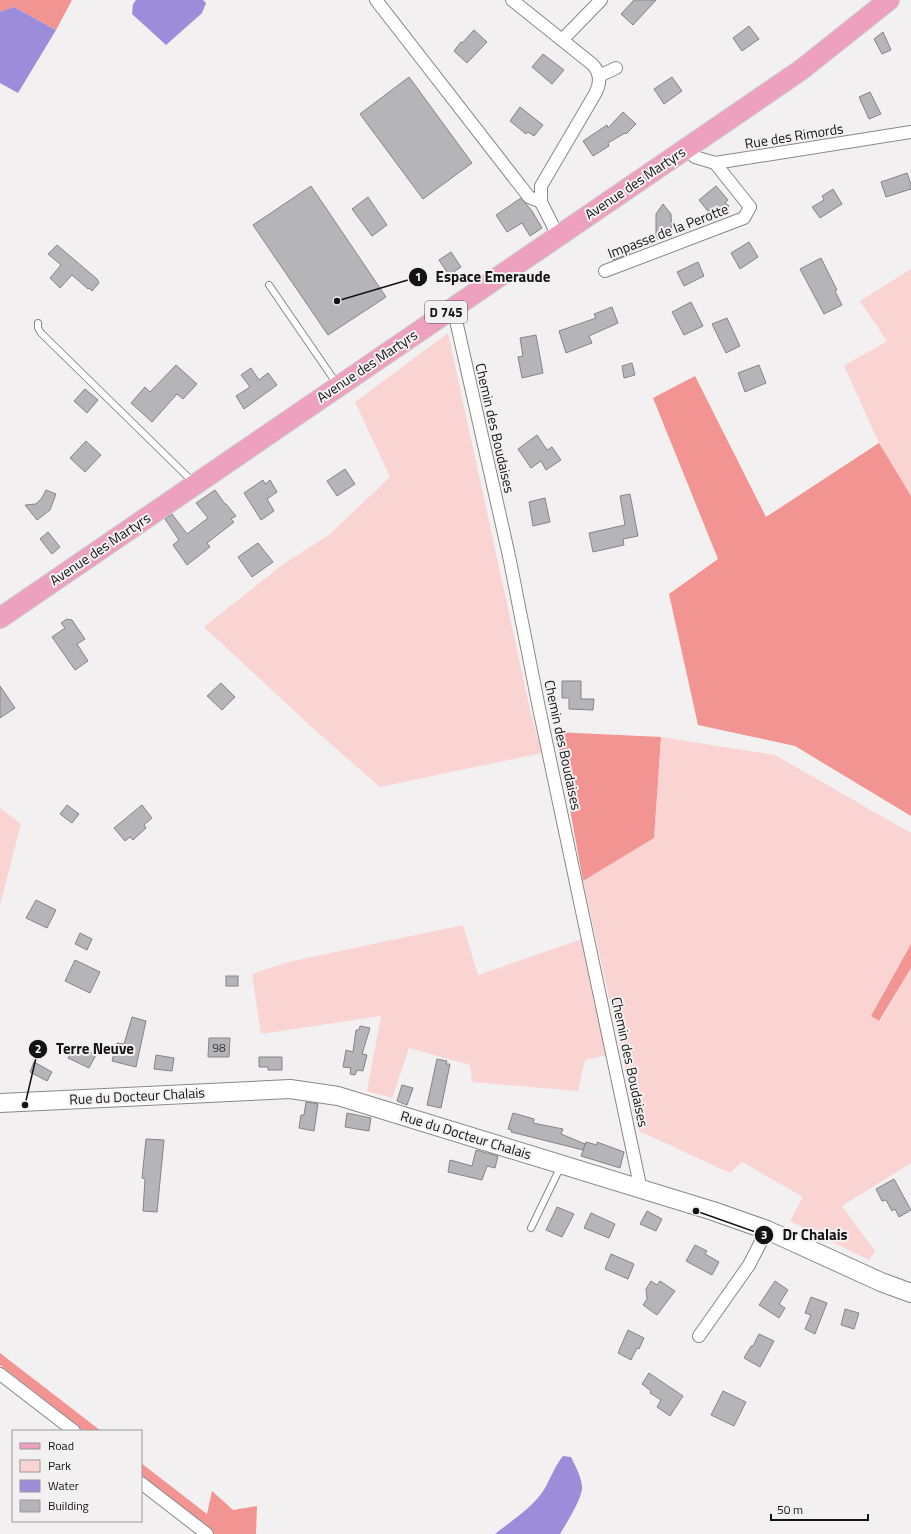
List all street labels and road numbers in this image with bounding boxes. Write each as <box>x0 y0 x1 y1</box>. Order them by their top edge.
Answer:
street label: Rue des Rimords <box>743 117 845 154</box>
street label: Avenue des Martyrs <box>580 141 689 224</box>
street label: Impasse de la Perotte <box>604 198 731 263</box>
road number: D 745 <box>425 301 467 323</box>
street label: Avenue des Martyrs <box>312 324 421 407</box>
street label: Chemin des Boudaises <box>470 361 521 495</box>
street label: Avenue des Martyrs <box>45 507 154 590</box>
street label: Chemin des Boudaises <box>539 678 588 812</box>
street label: Chemin des Boudaises <box>606 995 655 1129</box>
street label: Rue du Docteur Chalais <box>69 1081 205 1110</box>
street label: Rue du Docteur Chalais <box>398 1105 534 1164</box>

